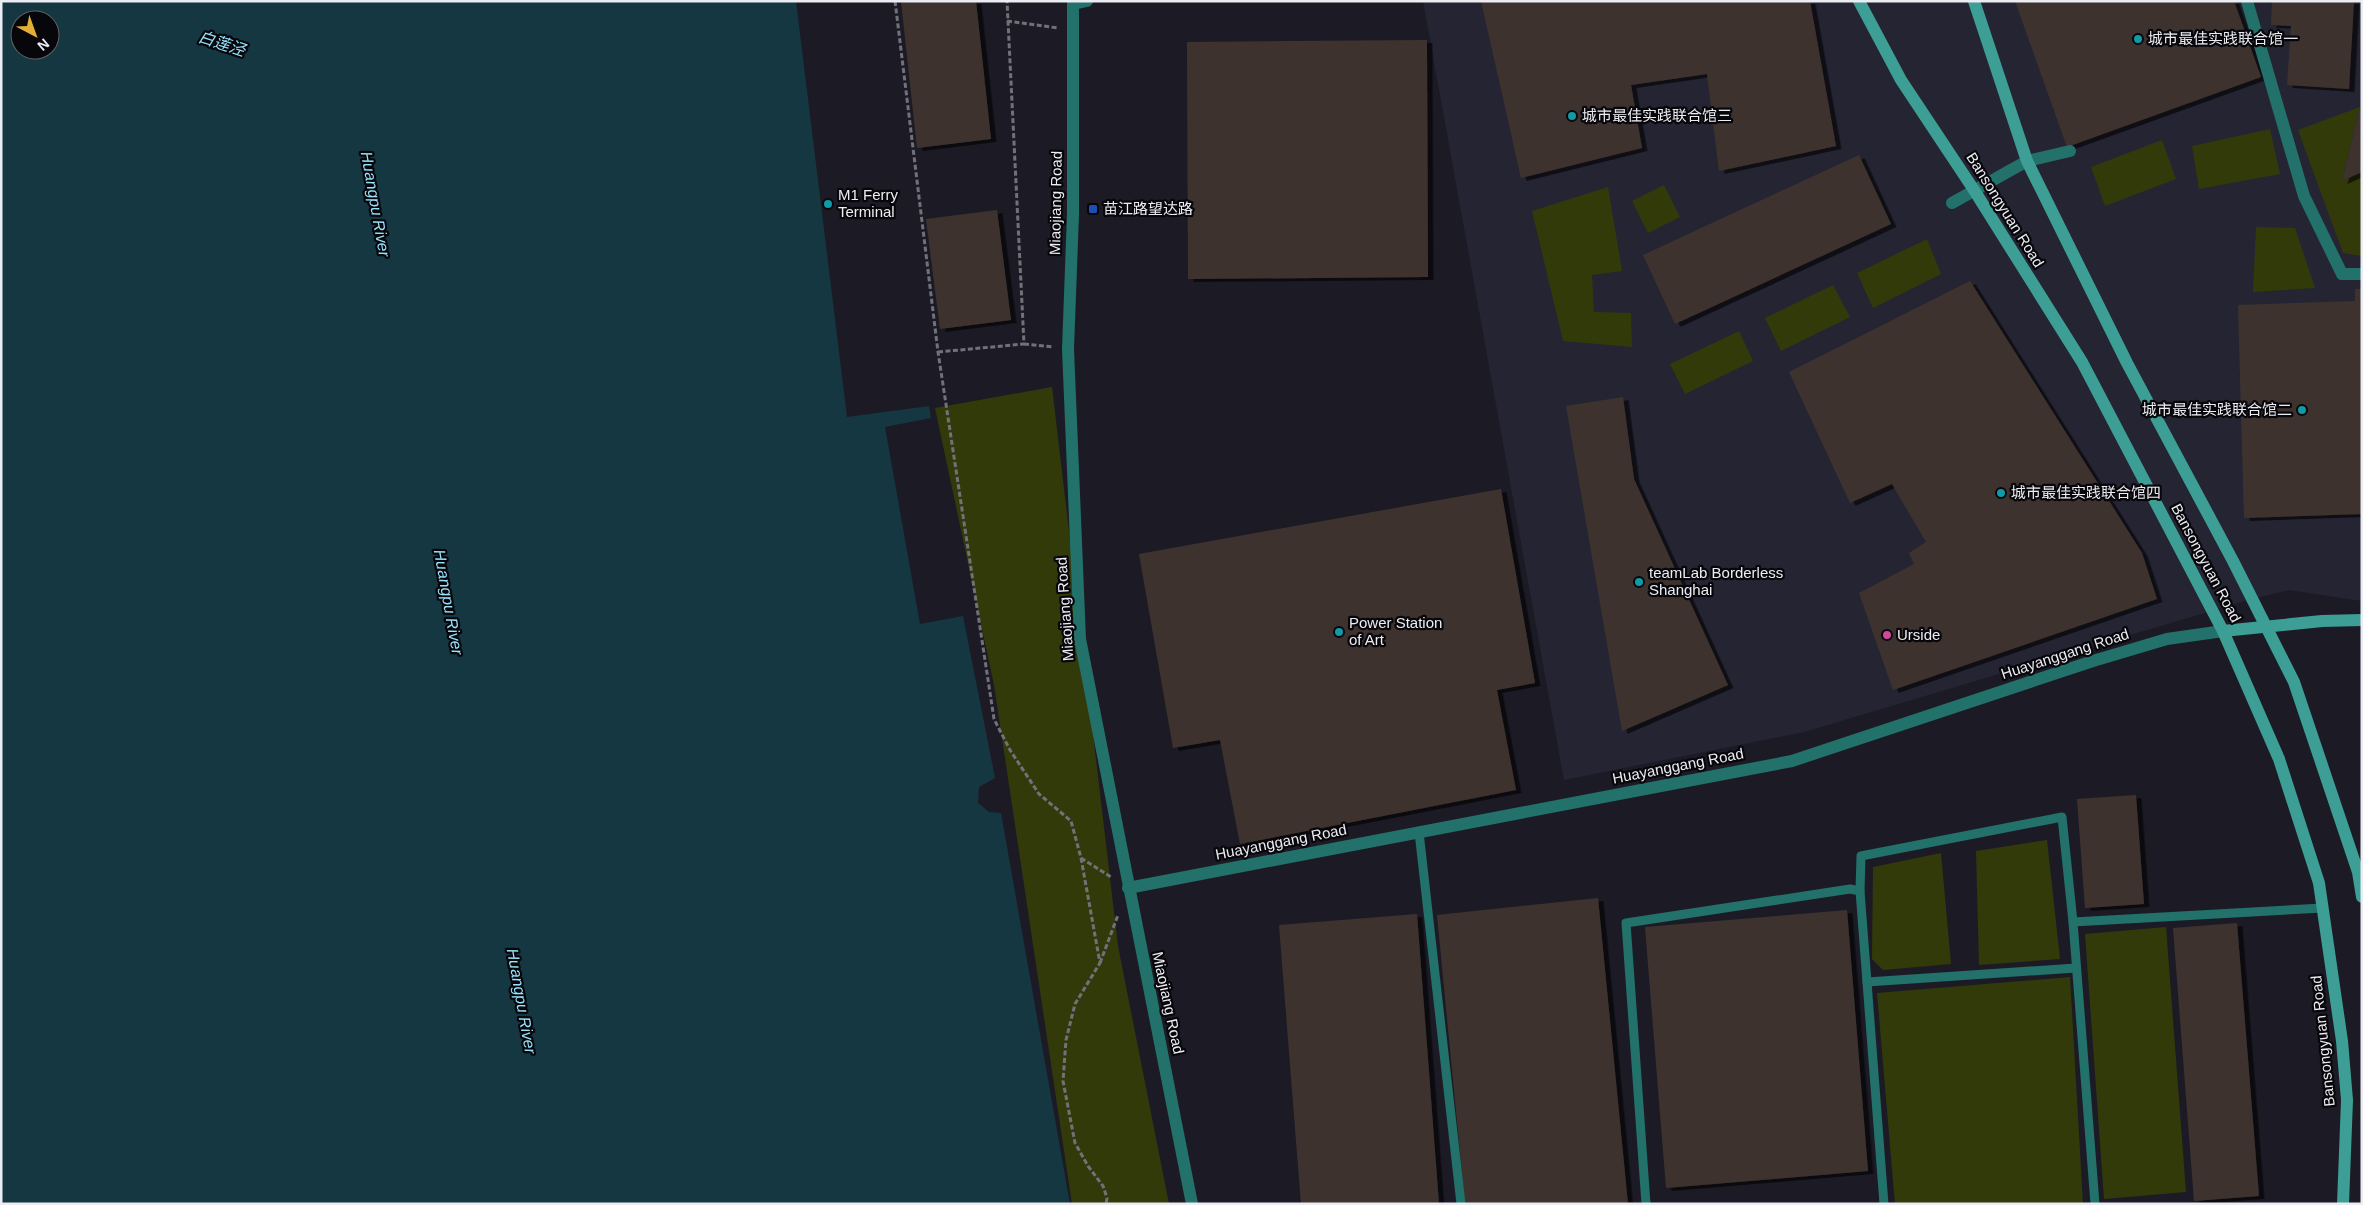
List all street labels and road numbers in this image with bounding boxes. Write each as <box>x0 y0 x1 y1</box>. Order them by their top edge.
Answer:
street label: Bansongyuan Road <box>1963 149 2048 270</box>
street label: Miaojiang Road <box>1046 151 1065 255</box>
street label: Bansongyuan Road <box>2168 501 2245 625</box>
street label: Miaojiang Road <box>1052 556 1077 662</box>
street label: Huayanggang Road <box>1999 625 2131 682</box>
street label: Huayanggang Road <box>1611 744 1745 787</box>
street label: Huayanggang Road <box>1214 820 1348 863</box>
street label: Miaojiang Road <box>1149 950 1188 1056</box>
street label: Bansongyuan Road <box>2307 975 2338 1107</box>

